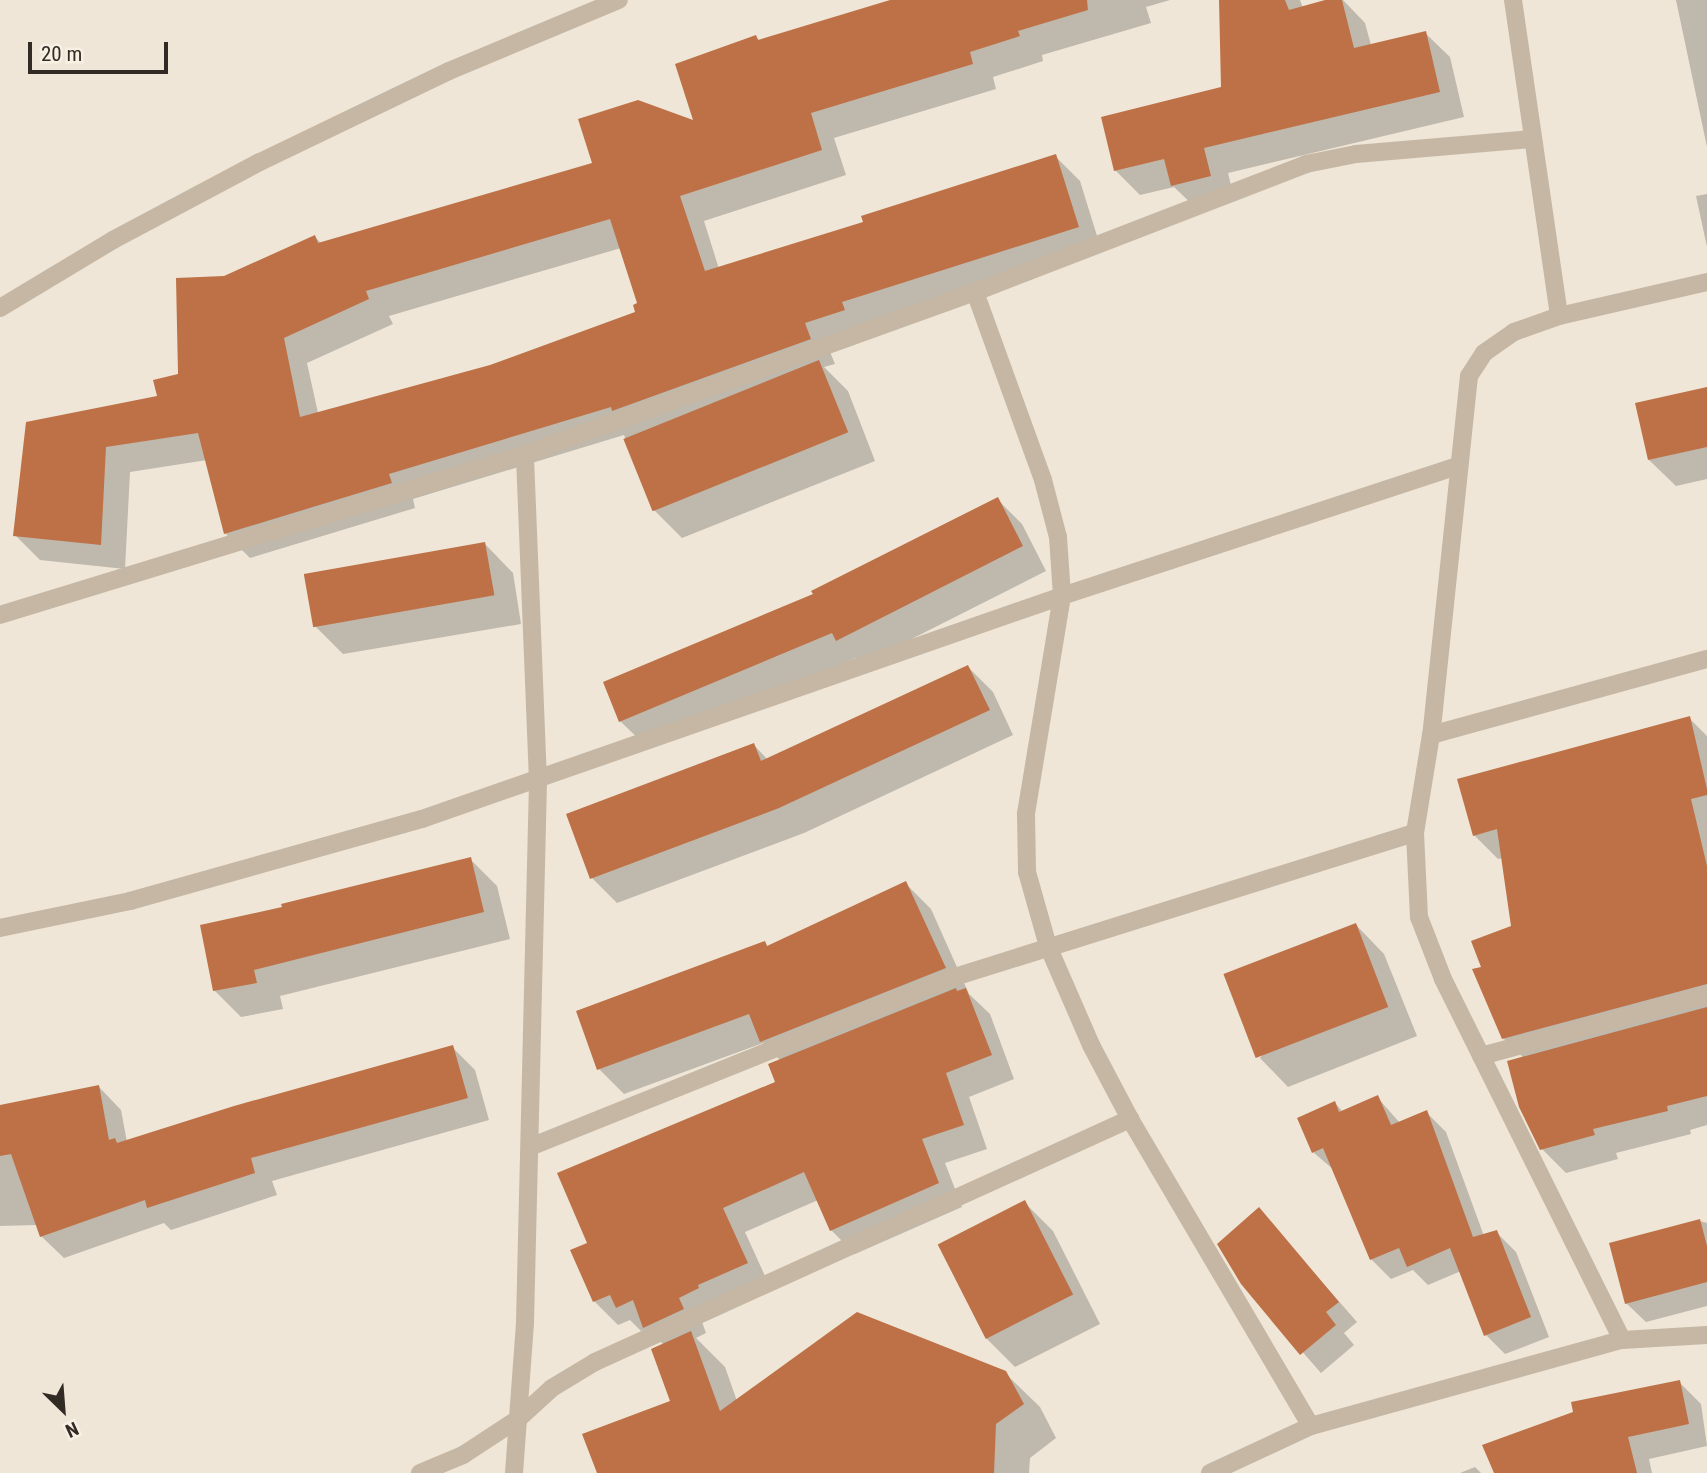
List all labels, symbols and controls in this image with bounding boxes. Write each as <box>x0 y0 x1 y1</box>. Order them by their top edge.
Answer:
scale bar <box>32 28 172 72</box>
text: 20 m <box>41 42 82 66</box>
north arrow <box>28 1375 98 1445</box>
text: N <box>62 1417 82 1442</box>

